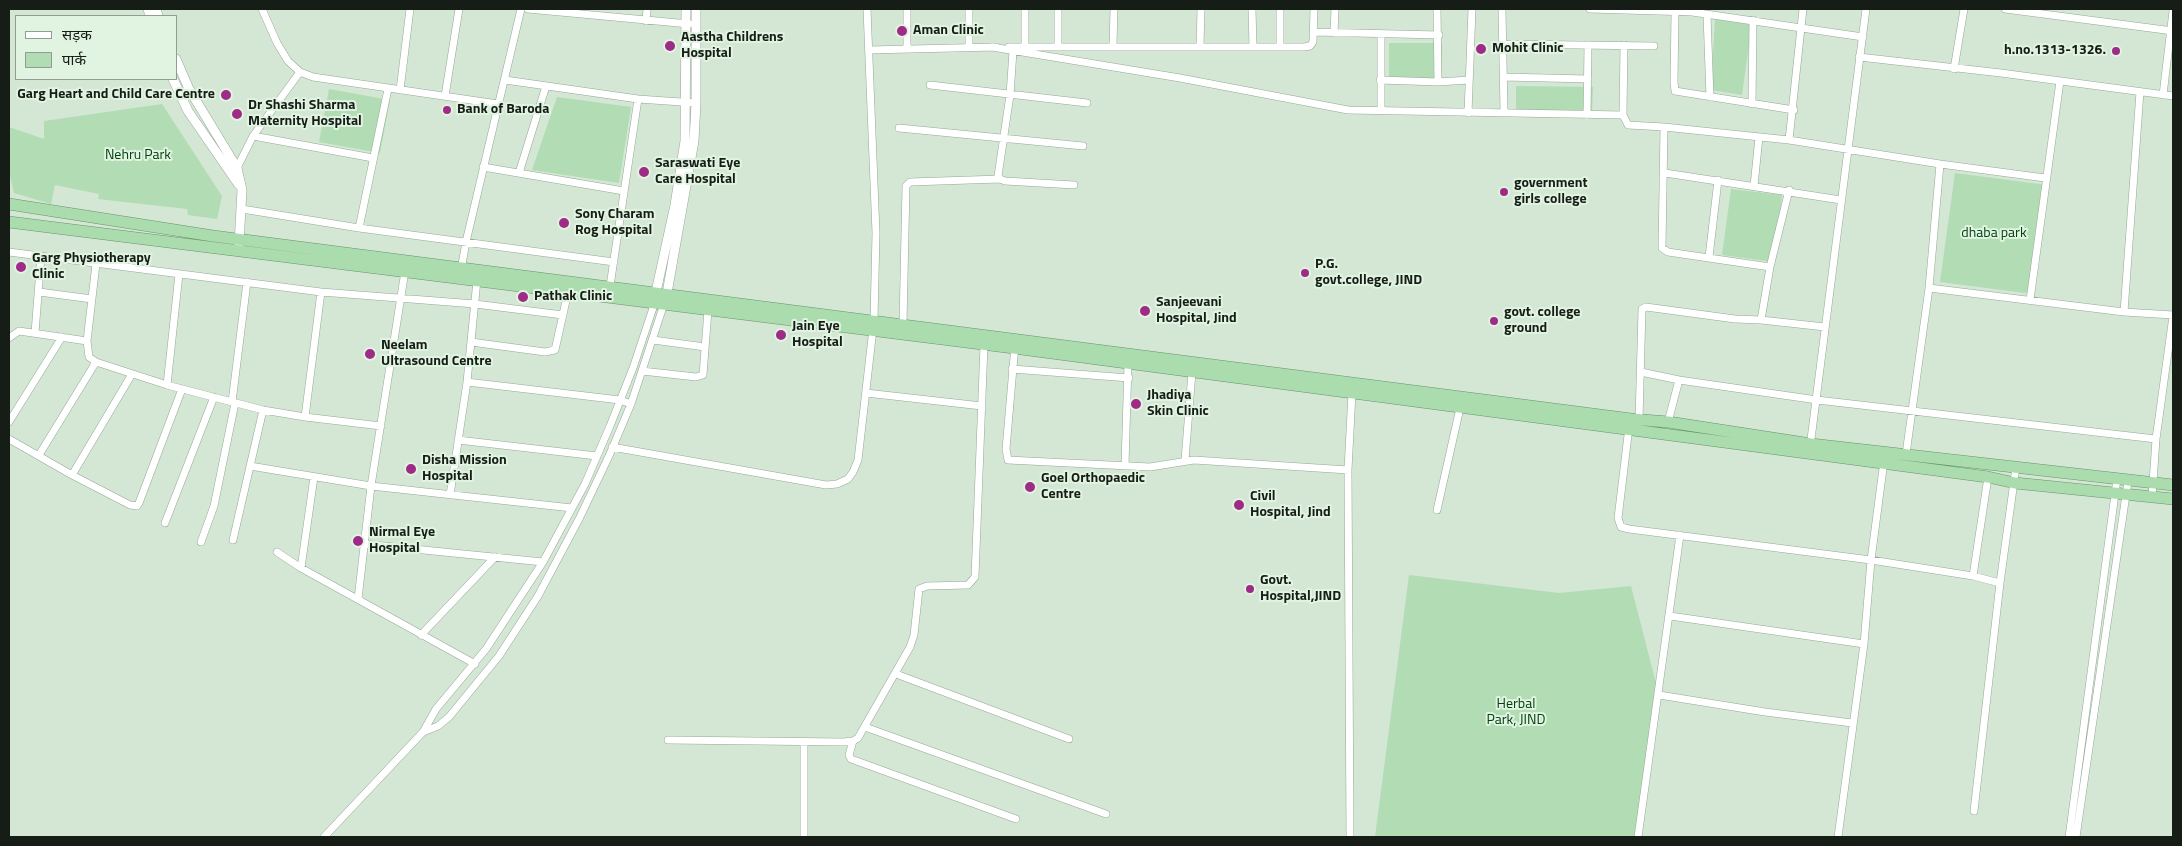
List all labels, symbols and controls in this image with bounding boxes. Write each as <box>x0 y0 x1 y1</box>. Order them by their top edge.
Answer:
legend <box>15 15 178 80</box>
text: सड़क <box>62 23 92 46</box>
place label: Aman Clinic <box>913 23 984 39</box>
marker: Aman Clinic <box>895 24 909 38</box>
place label: Aastha Childrens Hospital <box>681 30 783 62</box>
marker: Aastha Childrens Hospital <box>663 39 677 53</box>
place label: Mohit Clinic <box>1492 41 1563 57</box>
marker: Mohit Clinic <box>1474 42 1488 56</box>
place label: h.no.1313-1326. <box>2004 43 2106 59</box>
marker: h.no.1313-1326. <box>2110 45 2122 57</box>
text: पार्क <box>62 48 86 71</box>
place label: Garg Heart and Child Care Centre <box>17 87 215 103</box>
marker: Garg Heart and Child Care Centre <box>219 88 233 102</box>
place label: Dr Shashi Sharma Maternity Hospital <box>248 98 362 130</box>
place label: Bank of Baroda <box>457 102 549 118</box>
marker: Bank of Baroda <box>441 104 453 116</box>
marker: Dr Shashi Sharma Maternity Hospital <box>230 107 244 121</box>
park label: Nehru Park <box>105 148 171 164</box>
place label: Saraswati Eye Care Hospital <box>655 156 740 188</box>
marker: Saraswati Eye Care Hospital <box>637 165 651 179</box>
place label: government girls college <box>1514 176 1588 208</box>
marker: government girls college <box>1498 186 1510 198</box>
place label: Sony Charam Rog Hospital <box>575 207 654 240</box>
marker: Sony Charam Rog Hospital <box>557 216 571 230</box>
park label: dhaba park <box>1961 226 2027 242</box>
place label: Garg Physiotherapy Clinic <box>32 251 151 284</box>
place label: P.G. govt.college, JIND <box>1315 257 1422 290</box>
marker: Garg Physiotherapy Clinic <box>14 260 28 274</box>
marker: P.G. govt.college, JIND <box>1299 267 1311 279</box>
place label: Pathak Clinic <box>534 289 612 305</box>
marker: Pathak Clinic <box>516 290 530 304</box>
place label: Sanjeevani Hospital, Jind <box>1156 295 1237 328</box>
marker: Sanjeevani Hospital, Jind <box>1138 304 1152 318</box>
place label: govt. college ground <box>1504 305 1581 338</box>
marker: govt. college ground <box>1488 315 1500 327</box>
place label: Jain Eye Hospital <box>792 319 843 352</box>
marker: Jain Eye Hospital <box>774 328 788 342</box>
place label: Neelam Ultrasound Centre <box>381 338 492 371</box>
marker: Neelam Ultrasound Centre <box>363 347 377 361</box>
place label: Jhadiya Skin Clinic <box>1147 388 1209 421</box>
marker: Jhadiya Skin Clinic <box>1129 397 1143 411</box>
place label: Disha Mission Hospital <box>422 453 507 486</box>
marker: Disha Mission Hospital <box>404 462 418 476</box>
place label: Goel Orthopaedic Centre <box>1041 471 1145 504</box>
marker: Goel Orthopaedic Centre <box>1023 480 1037 494</box>
place label: Civil Hospital, Jind <box>1250 489 1331 522</box>
marker: Civil Hospital, Jind <box>1232 498 1246 512</box>
place label: Nirmal Eye Hospital <box>369 525 435 558</box>
marker: Nirmal Eye Hospital <box>351 534 365 548</box>
place label: Govt. Hospital,JIND <box>1260 573 1341 606</box>
marker: Govt. Hospital,JIND <box>1244 583 1256 595</box>
park label: Herbal Park, JIND <box>1487 697 1545 730</box>

